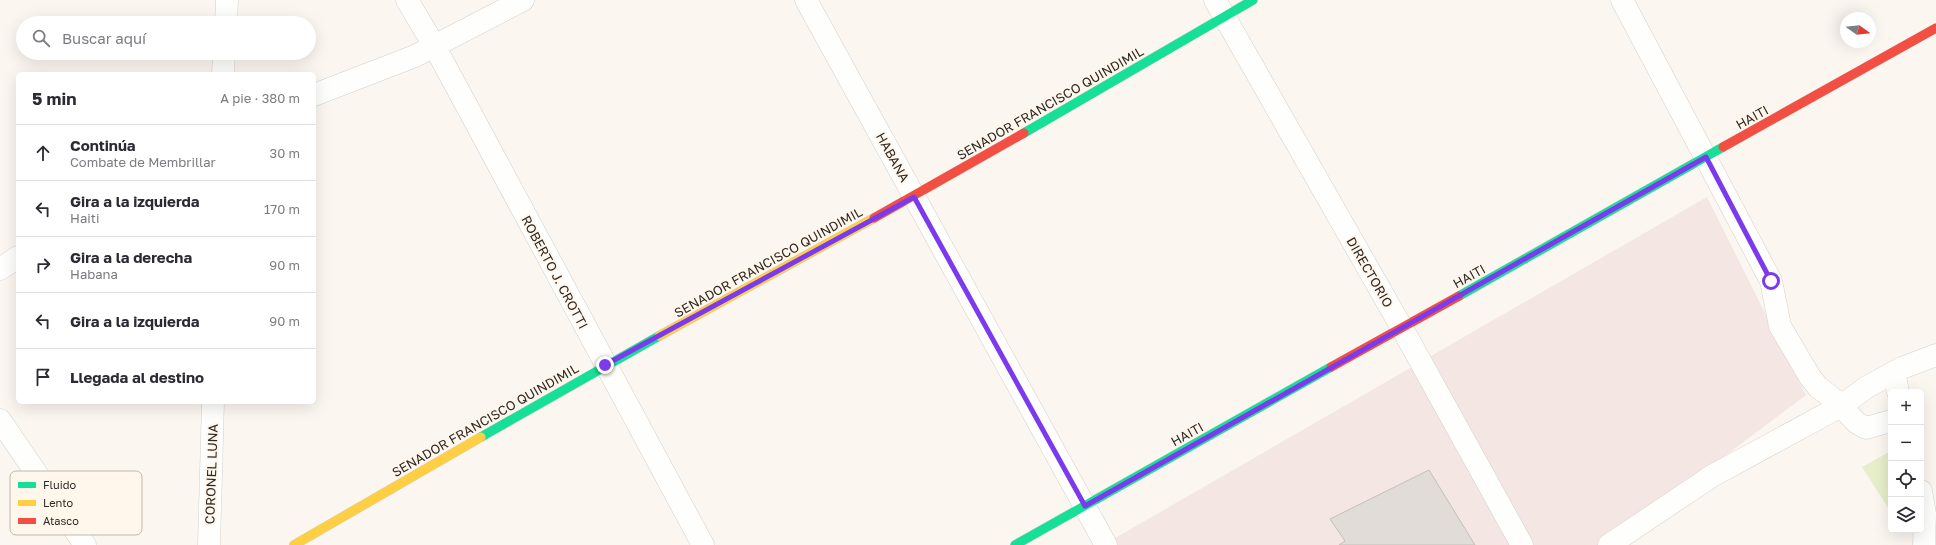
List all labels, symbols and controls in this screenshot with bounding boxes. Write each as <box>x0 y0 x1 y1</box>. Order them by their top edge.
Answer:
north arrow <box>1840 12 1876 48</box>
search box <box>16 16 316 60</box>
icon: search <box>30 27 52 49</box>
text: Buscar aquí <box>62 29 146 47</box>
street label: SENADOR FRANCISCO QUINDIMIL <box>954 43 1147 163</box>
text: 5 min <box>32 88 76 109</box>
text: A pie · 380 m <box>220 90 300 106</box>
street label: HAITI <box>1733 102 1771 132</box>
street label: HABANA <box>873 129 913 185</box>
text: Continúa <box>70 136 136 154</box>
icon: ahead <box>32 142 54 164</box>
text: 30 m <box>270 145 300 161</box>
text: Combate de Membrillar <box>70 154 216 170</box>
text: Gira a la izquierda <box>70 192 200 210</box>
icon: left <box>32 198 54 220</box>
text: 170 m <box>264 201 300 217</box>
street label: SENADOR FRANCISCO QUINDIMIL <box>671 203 865 321</box>
text: Haiti <box>70 210 99 226</box>
street label: ROBERTO J. CROTTI <box>518 213 592 331</box>
street label: DIRECTORIO <box>1343 234 1397 310</box>
text: Gira a la derecha <box>70 248 192 266</box>
icon: right <box>32 254 54 276</box>
text: 90 m <box>269 257 300 273</box>
street label: HAITI <box>1450 261 1488 291</box>
text: Habana <box>70 266 118 282</box>
route start <box>1762 272 1780 290</box>
icon: left <box>32 310 54 332</box>
text: Gira a la izquierda <box>70 312 200 330</box>
text: 90 m <box>269 313 300 329</box>
route end <box>596 356 614 374</box>
street label: SENADOR FRANCISCO QUINDIMIL <box>389 360 582 480</box>
icon: arrive <box>32 366 54 388</box>
text: Llegada al destino <box>70 368 204 386</box>
map controls <box>1888 389 1924 533</box>
button: + <box>1888 389 1924 425</box>
street label: HAITI <box>1168 419 1206 449</box>
street label: CORONEL LUNA <box>201 423 221 524</box>
button: − <box>1888 425 1924 461</box>
button: locate <box>1888 461 1924 497</box>
legend <box>10 471 142 535</box>
text: Fluido <box>43 478 76 491</box>
text: Lento <box>43 496 74 509</box>
button: layers <box>1888 497 1924 533</box>
text: Atasco <box>43 514 79 527</box>

